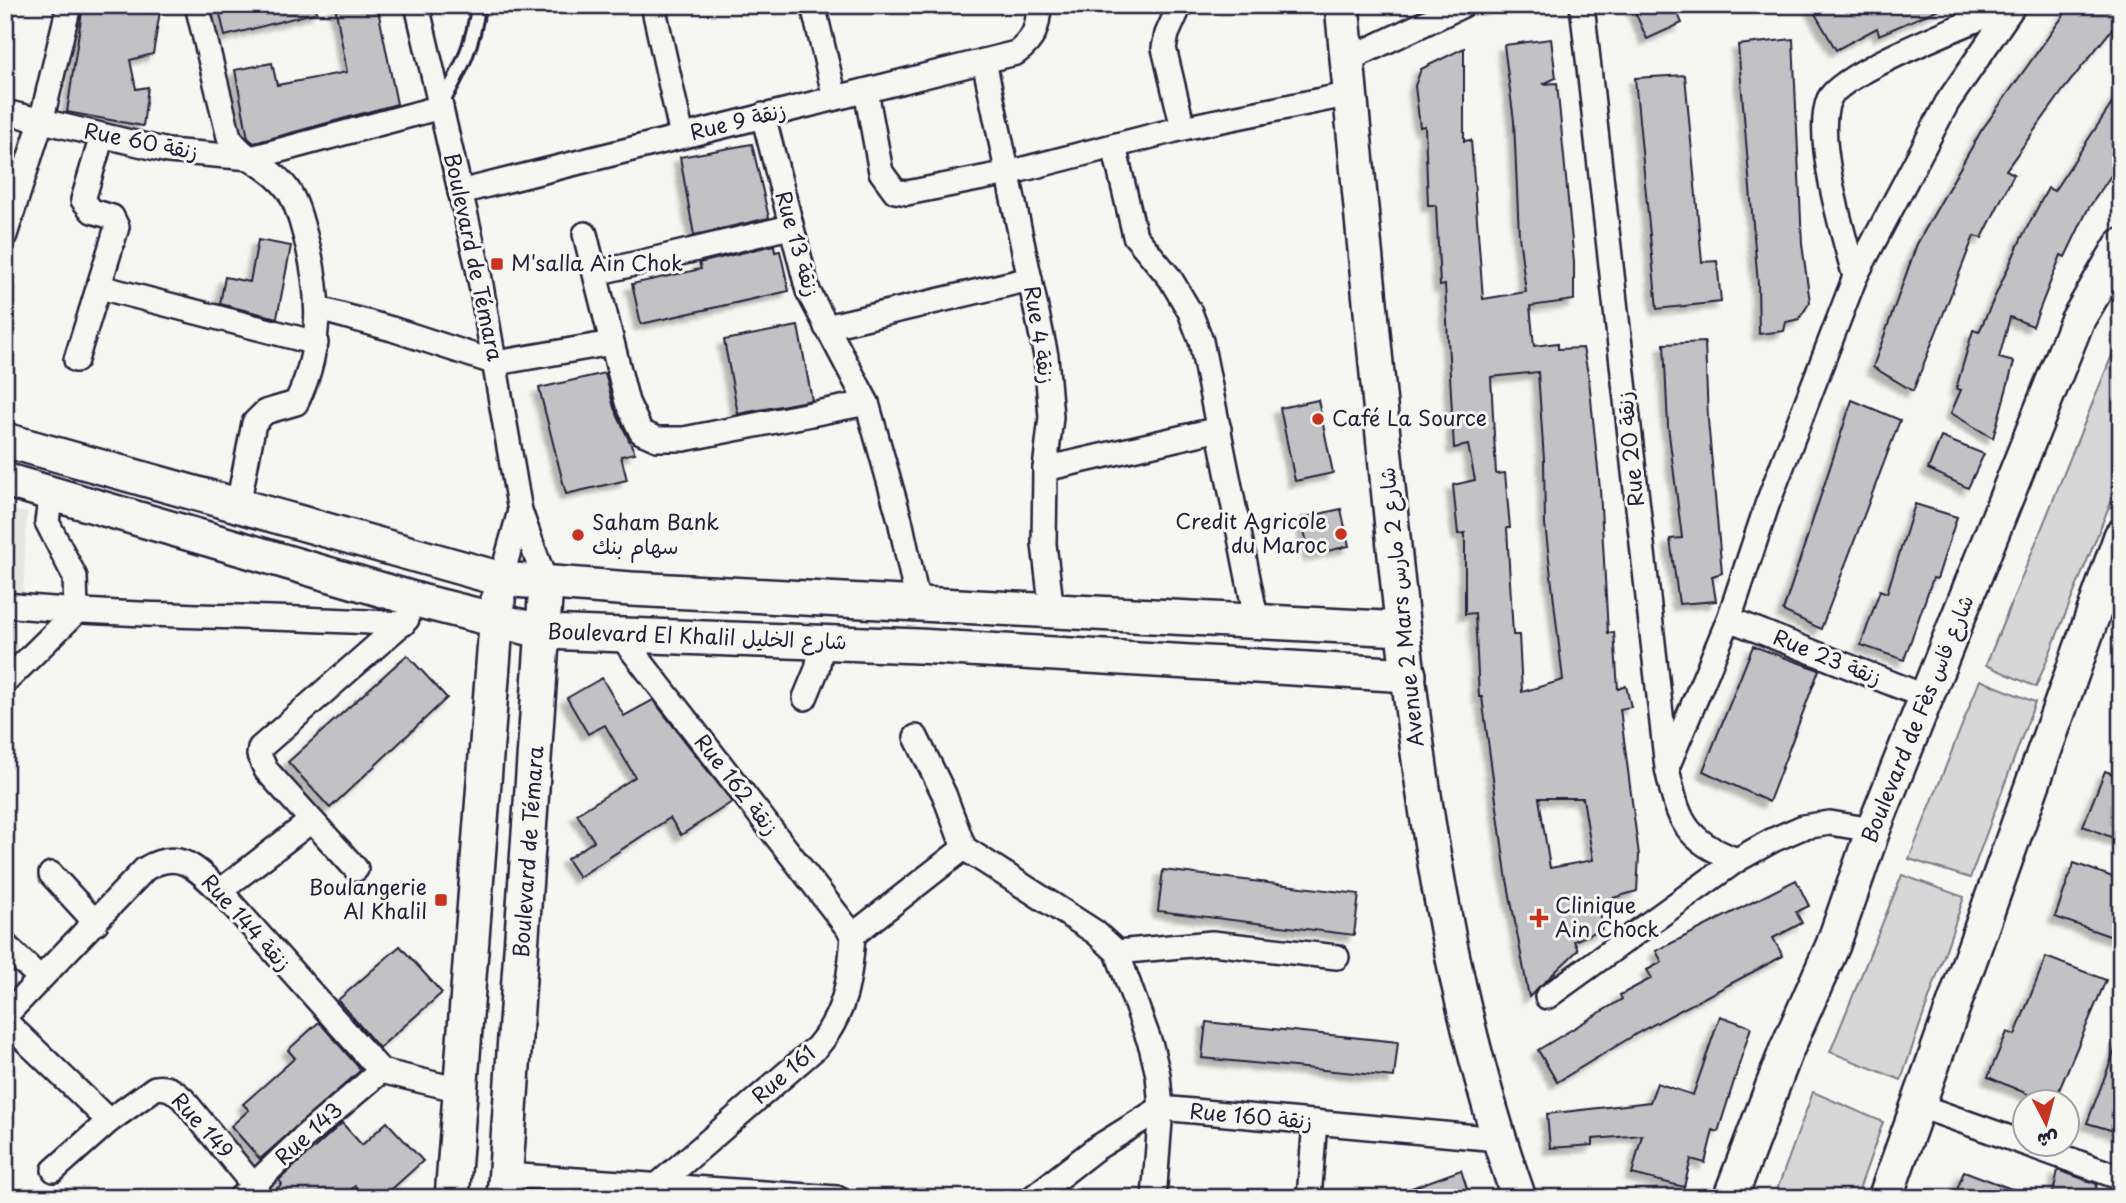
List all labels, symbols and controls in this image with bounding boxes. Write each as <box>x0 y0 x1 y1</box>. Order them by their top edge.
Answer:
street label: Rue 9 زنقة <box>686 93 789 147</box>
street label: Rue 60 زنقة <box>82 113 201 167</box>
street label: Boulevard de Témara <box>437 149 513 364</box>
street label: Rue 13 زنقة <box>769 187 829 300</box>
place label: M'salla Ain Chok <box>511 246 683 278</box>
marker: M'salla Ain Chok <box>489 256 505 272</box>
street label: Rue 4 زنقة <box>1017 283 1065 386</box>
street label: Rue 20 زنقة <box>1607 390 1651 508</box>
place label: Café La Source <box>1332 401 1487 433</box>
marker: Café La Source <box>1310 411 1326 427</box>
street label: Avenue 2 Mars شارع 2 مارس <box>1369 466 1432 749</box>
place label: Credit Agricole du Maroc <box>1175 504 1327 560</box>
place label: Saham Bank سهام بنك <box>592 505 719 563</box>
marker: Credit Agricole du Maroc <box>1333 526 1349 542</box>
marker: Saham Bank سهام بنك <box>570 527 586 543</box>
street label: Boulevard de Fès شارع فاس <box>1852 589 1982 847</box>
street label: Boulevard El Khalil شارع الخليل <box>547 614 847 657</box>
street label: Rue 23 زنقة <box>1769 620 1887 692</box>
street label: Rue 162 زنقة <box>688 726 787 841</box>
street label: Boulevard de Témara <box>504 744 550 959</box>
street label: Rue 144 زنقة <box>195 866 300 977</box>
place label: Boulangerie Al Khalil <box>309 870 427 926</box>
place label: Clinique Ain Chock <box>1555 888 1659 944</box>
marker: Boulangerie Al Khalil <box>433 892 449 908</box>
marker: Clinique Ain Chock <box>1529 908 1549 928</box>
street label: Rue 161 <box>744 1037 822 1110</box>
street label: Rue 149 <box>165 1084 242 1165</box>
north arrow <box>2010 1088 2080 1158</box>
street label: Rue 143 <box>267 1093 349 1172</box>
street label: Rue 160 زنقة <box>1188 1094 1314 1136</box>
text: ش <box>2036 1126 2060 1156</box>

